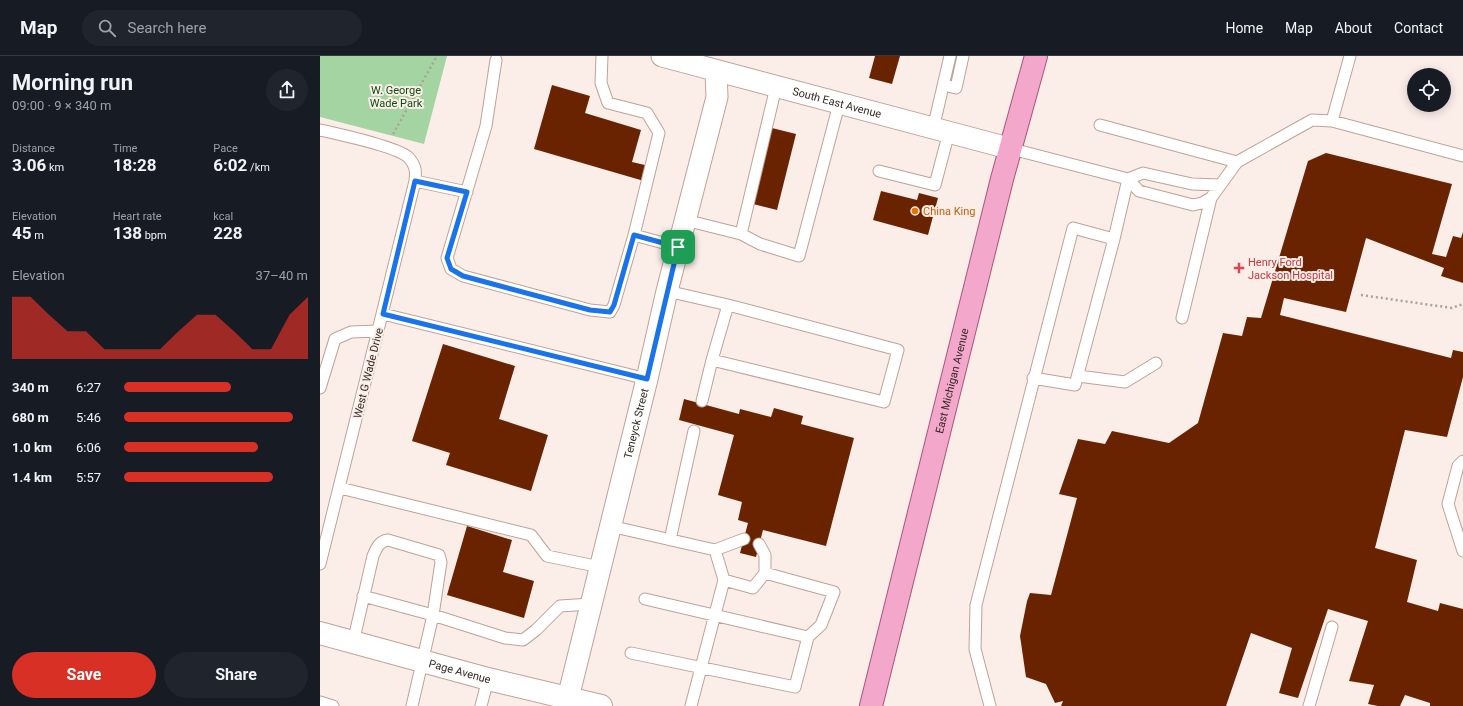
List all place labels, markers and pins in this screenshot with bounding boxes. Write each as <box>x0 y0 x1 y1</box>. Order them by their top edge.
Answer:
place label: China King <box>923 205 976 218</box>
marker: China King <box>910 206 920 216</box>
pin <box>661 230 695 264</box>
place label: Henry Ford Jackson Hospital <box>1248 256 1333 282</box>
marker: Henry Ford Jackson Hospital <box>1233 262 1245 274</box>

